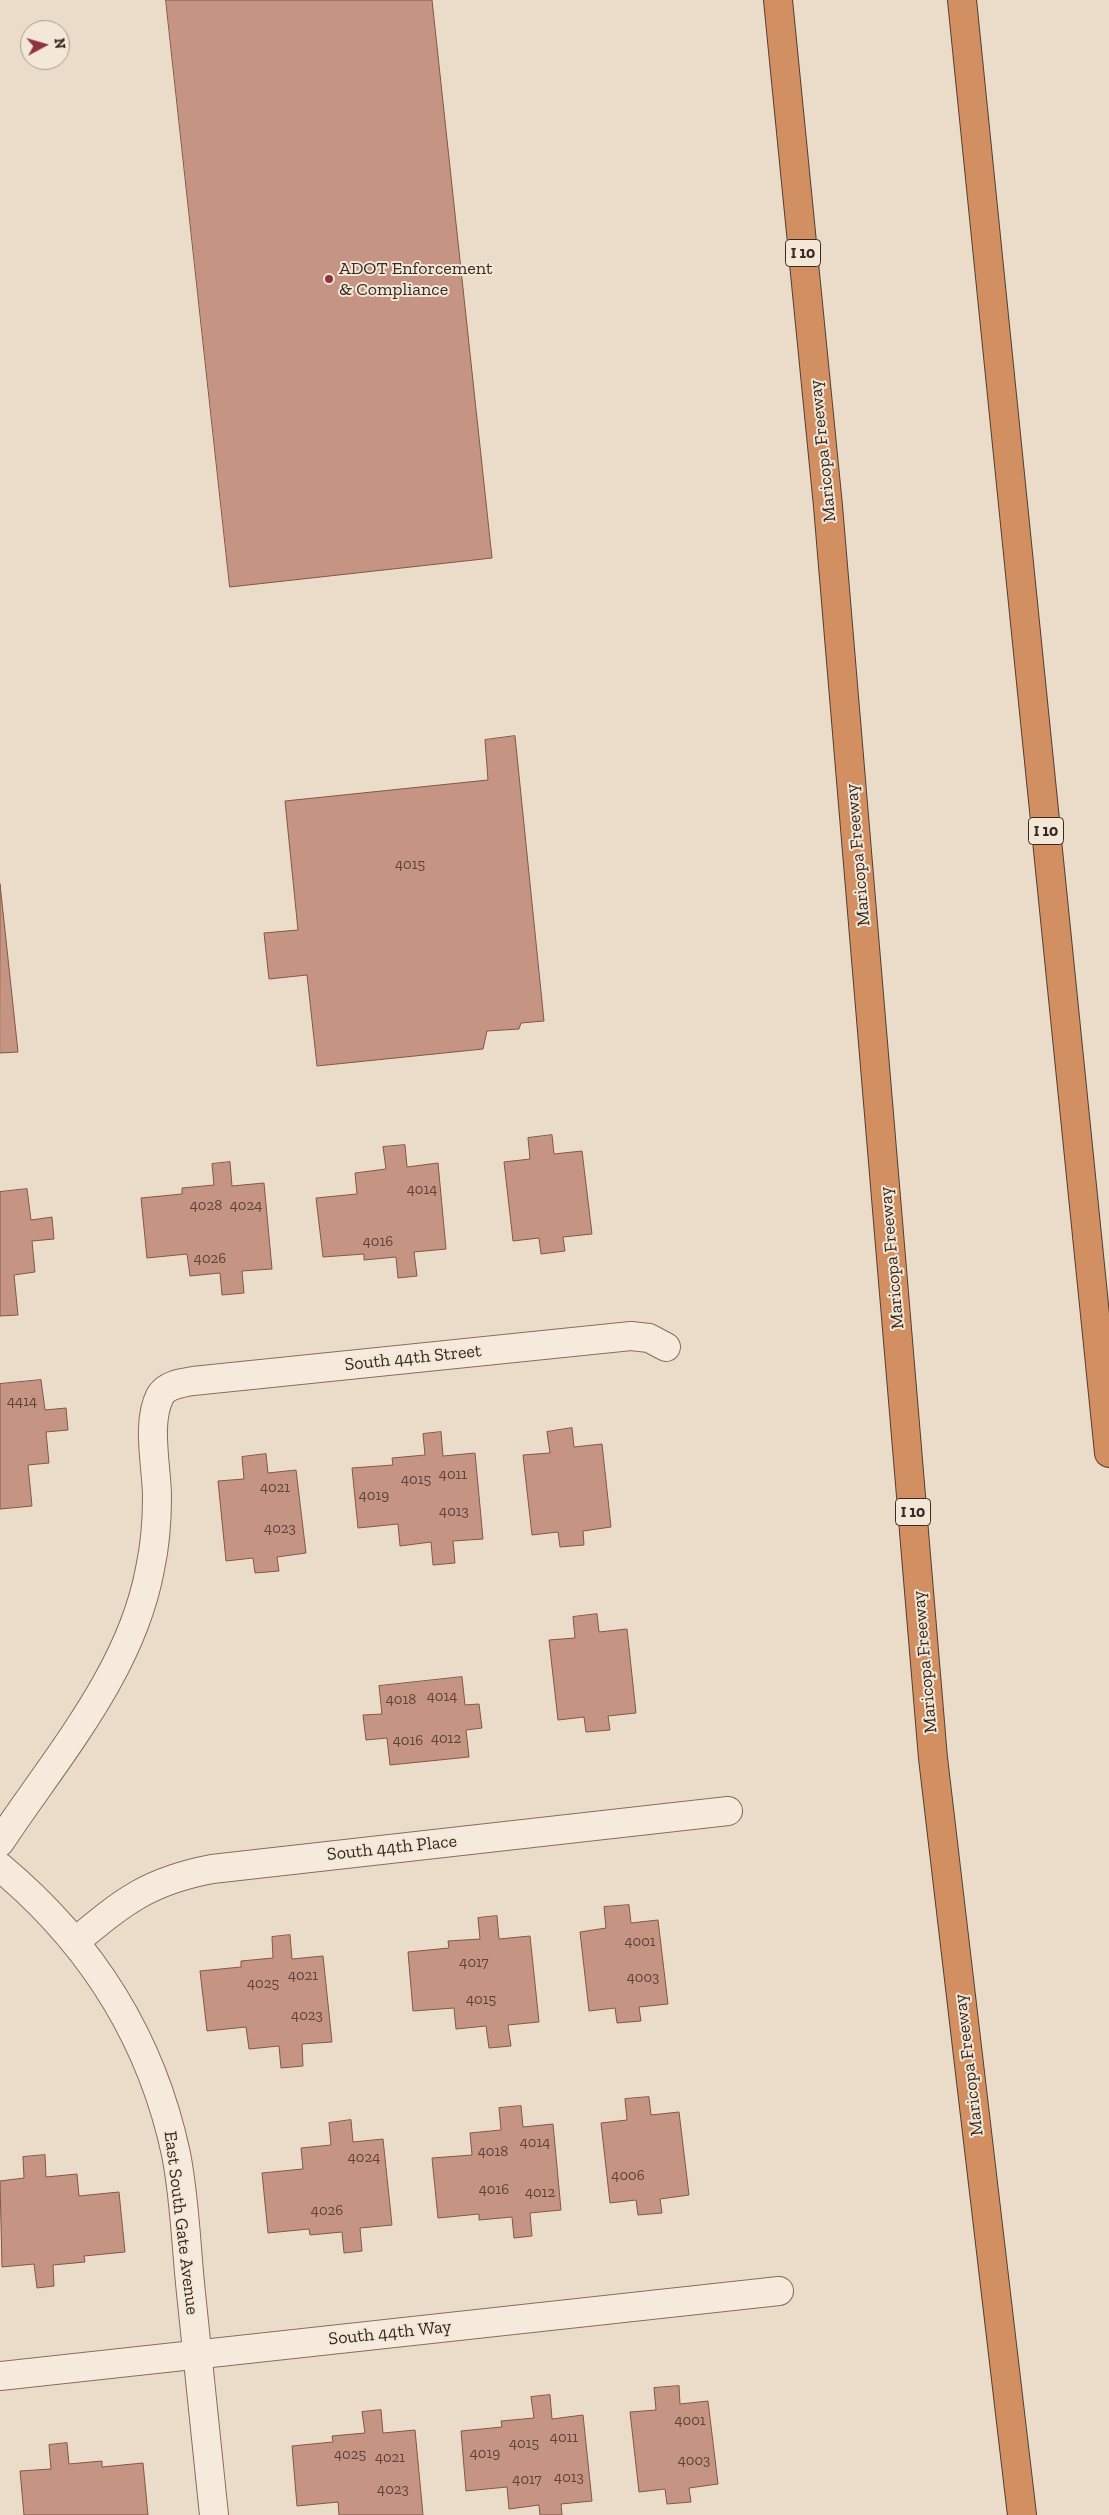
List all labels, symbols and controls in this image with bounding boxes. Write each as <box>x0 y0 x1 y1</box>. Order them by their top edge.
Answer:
north arrow <box>20 20 70 70</box>
text: N <box>50 37 68 50</box>
road number: I 10 <box>786 240 820 266</box>
place label: ADOT Enforcement & Compliance <box>339 258 493 300</box>
marker: ADOT Enforcement & Compliance <box>323 273 335 285</box>
street label: Maricopa Freeway <box>805 379 841 523</box>
street label: Maricopa Freeway <box>841 783 875 927</box>
road number: I 10 <box>1028 818 1064 844</box>
house number: 4015 <box>395 856 425 874</box>
house number: 4014 <box>407 1181 437 1199</box>
street label: Maricopa Freeway <box>875 1186 909 1330</box>
house number: 4028 <box>190 1197 222 1215</box>
house number: 4024 <box>230 1197 262 1215</box>
house number: 4016 <box>363 1233 393 1251</box>
house number: 4026 <box>194 1250 226 1268</box>
street label: South 44th Street <box>344 1340 482 1376</box>
house number: 4414 <box>7 1393 37 1411</box>
house number: 4011 <box>439 1466 467 1484</box>
house number: 4015 <box>401 1471 431 1489</box>
house number: 4021 <box>260 1479 290 1497</box>
house number: 4019 <box>359 1487 389 1505</box>
road number: I 10 <box>896 1498 930 1525</box>
house number: 4013 <box>439 1503 469 1521</box>
house number: 4023 <box>264 1520 296 1538</box>
street label: Maricopa Freeway <box>908 1590 942 1734</box>
house number: 4014 <box>427 1688 457 1706</box>
house number: 4018 <box>386 1691 416 1709</box>
house number: 4012 <box>431 1730 461 1748</box>
house number: 4016 <box>393 1732 423 1750</box>
street label: South 44th Place <box>326 1830 458 1866</box>
house number: 4001 <box>624 1933 656 1951</box>
house number: 4017 <box>459 1954 489 1972</box>
house number: 4021 <box>288 1967 318 1985</box>
house number: 4003 <box>627 1969 659 1987</box>
house number: 4025 <box>247 1975 279 1993</box>
house number: 4015 <box>466 1991 496 2009</box>
street label: Maricopa Freeway <box>950 1993 988 2137</box>
house number: 4023 <box>291 2007 323 2025</box>
street label: East South Gate Avenue <box>159 2130 203 2316</box>
house number: 4014 <box>520 2134 550 2152</box>
house number: 4018 <box>478 2143 508 2161</box>
house number: 4024 <box>348 2149 380 2167</box>
house number: 4006 <box>611 2167 645 2185</box>
house number: 4016 <box>479 2181 509 2199</box>
house number: 4012 <box>525 2184 555 2202</box>
house number: 4026 <box>311 2202 343 2220</box>
street label: South 44th Way <box>327 2316 453 2350</box>
house number: 4001 <box>674 2412 706 2430</box>
house number: 4011 <box>550 2429 578 2447</box>
house number: 4015 <box>509 2435 539 2453</box>
house number: 4019 <box>470 2445 500 2463</box>
house number: 4025 <box>334 2446 366 2464</box>
house number: 4021 <box>375 2449 405 2467</box>
house number: 4003 <box>678 2452 710 2470</box>
house number: 4013 <box>554 2469 584 2487</box>
house number: 4017 <box>512 2471 542 2489</box>
house number: 4023 <box>377 2481 409 2499</box>

